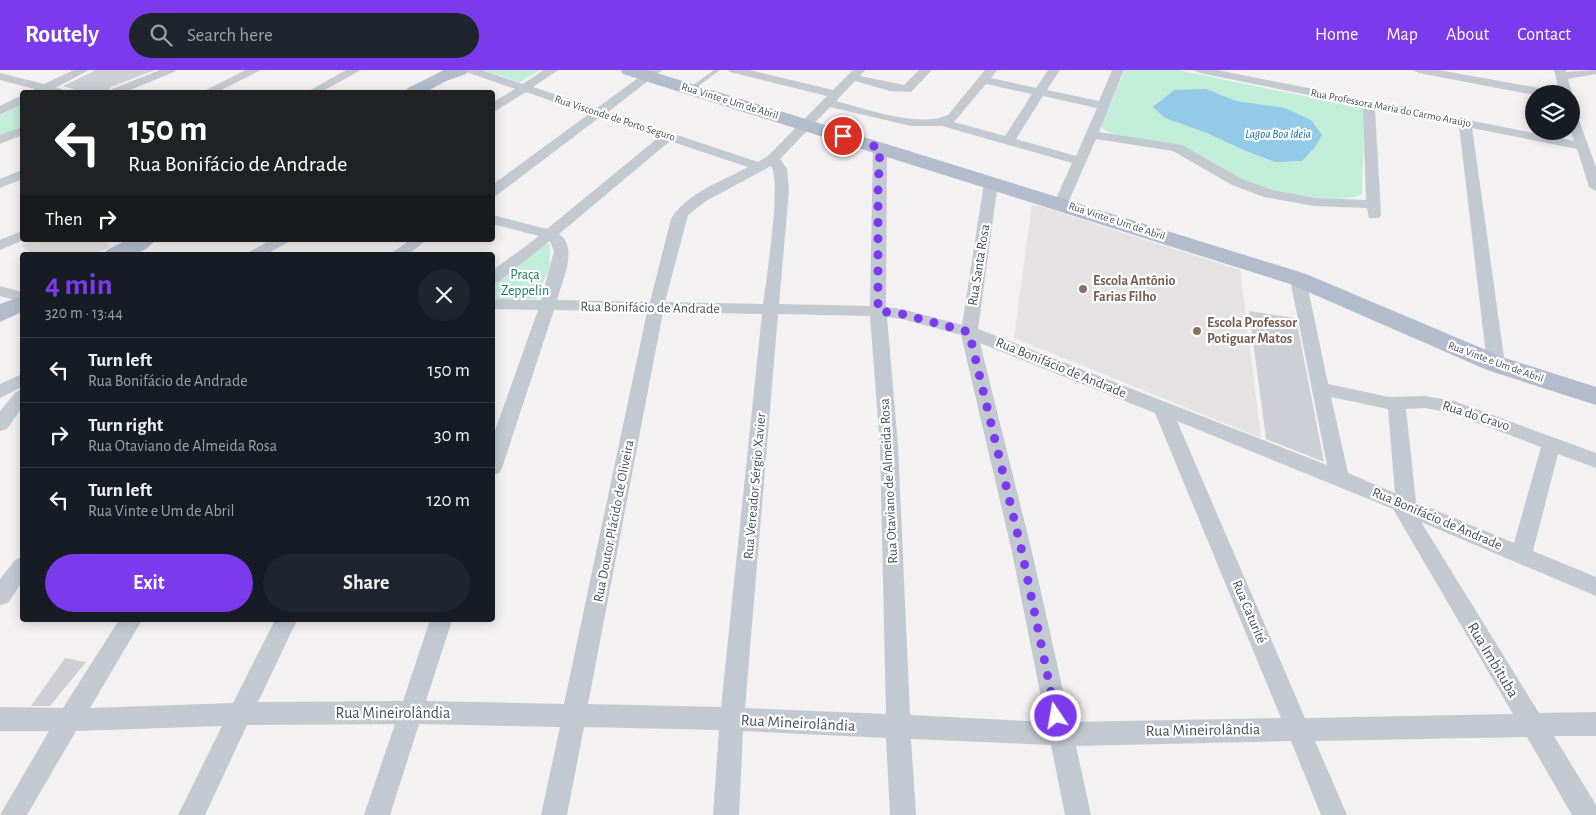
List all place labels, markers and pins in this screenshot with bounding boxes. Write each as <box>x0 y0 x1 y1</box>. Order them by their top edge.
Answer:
pin <box>822 115 864 157</box>
place label: Escola Antônio Farias Filho <box>1093 274 1176 304</box>
marker: Escola Antônio Farias Filho <box>1077 283 1089 295</box>
place label: Escola Professor Potiguar Matos <box>1207 316 1297 346</box>
marker: Escola Professor Potiguar Matos <box>1191 325 1203 337</box>

